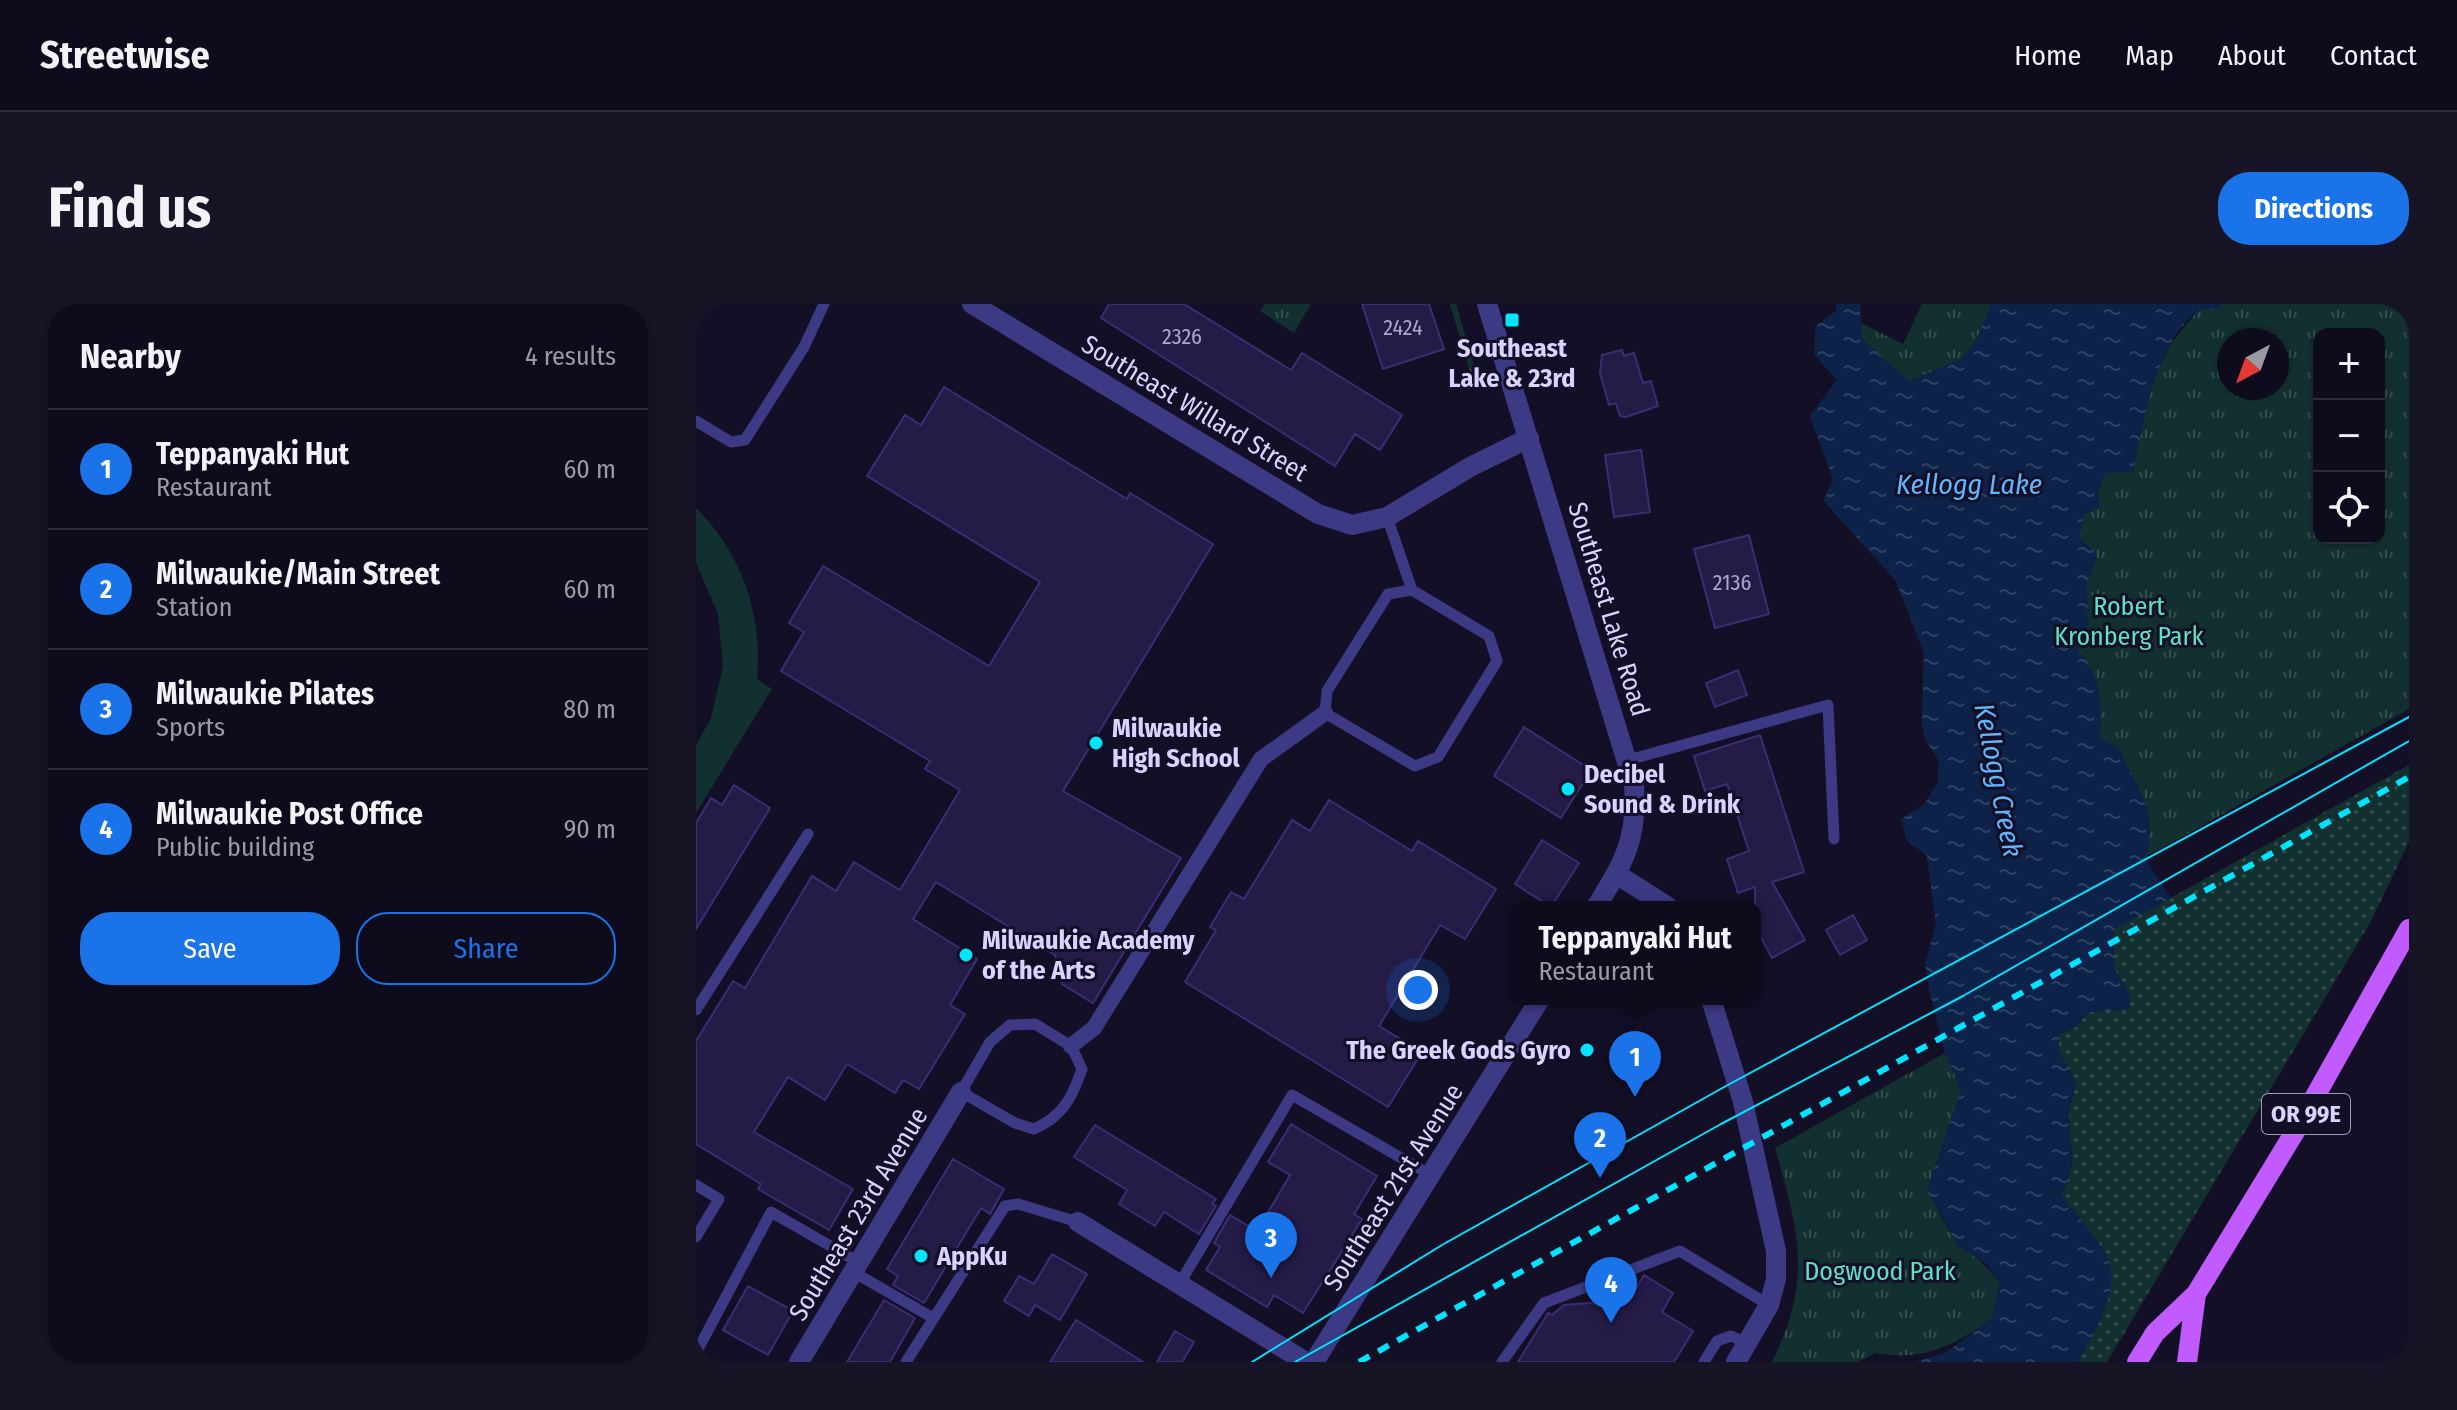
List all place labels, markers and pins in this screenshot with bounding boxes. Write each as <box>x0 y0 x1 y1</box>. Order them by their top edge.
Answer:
marker: Southeast Lake & 23rd <box>1503 311 1521 329</box>
place label: Southeast Lake & 23rd <box>1448 333 1576 394</box>
place label: Milwaukie High School <box>1112 713 1241 774</box>
marker: Milwaukie High School <box>1087 734 1105 752</box>
place label: Decibel Sound & Drink <box>1584 759 1741 820</box>
marker: Decibel Sound & Drink <box>1559 780 1577 798</box>
place label: Milwaukie Academy of the Arts <box>982 925 1195 986</box>
marker: Milwaukie Academy of the Arts <box>957 946 975 964</box>
pin: 1 <box>1609 1031 1661 1097</box>
place label: The Greek Gods Gyro <box>1346 1035 1571 1066</box>
marker: The Greek Gods Gyro <box>1578 1041 1596 1059</box>
pin: 2 <box>1574 1112 1626 1178</box>
pin: 3 <box>1245 1212 1297 1278</box>
place label: AppKu <box>936 1241 1008 1272</box>
marker: AppKu <box>912 1247 930 1265</box>
pin: 4 <box>1585 1257 1637 1323</box>

